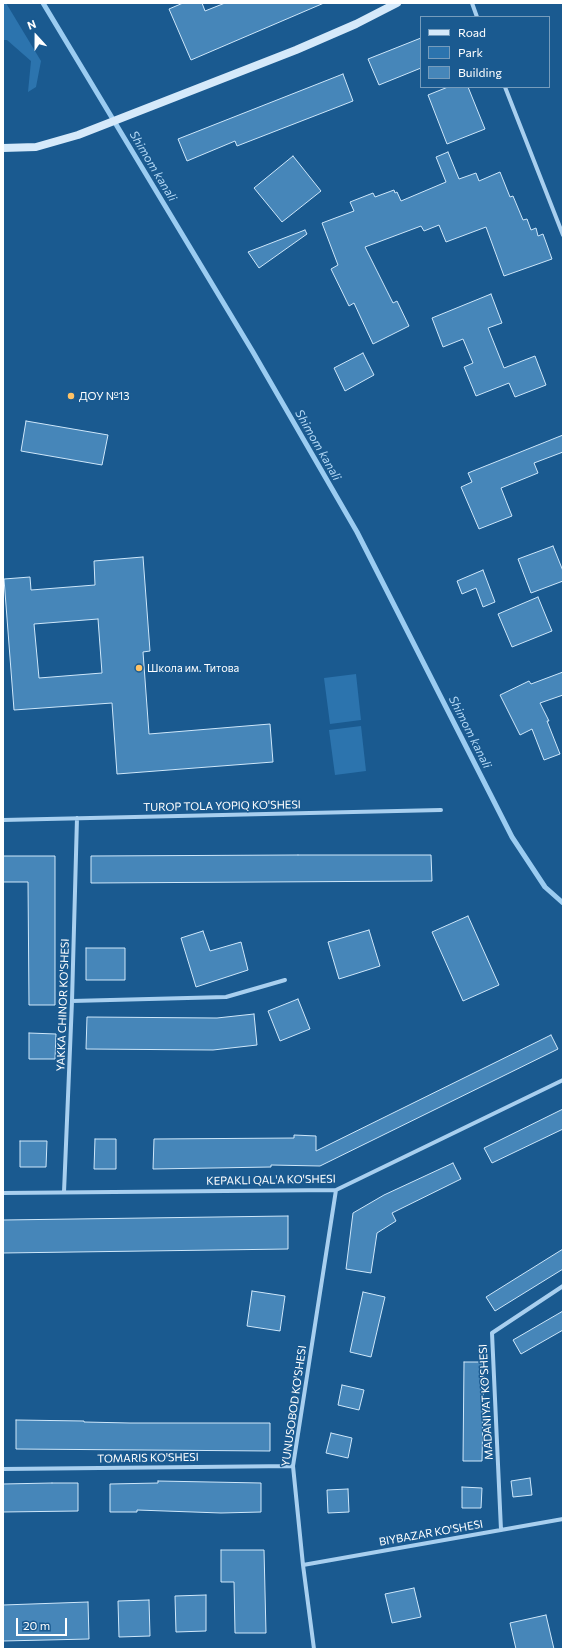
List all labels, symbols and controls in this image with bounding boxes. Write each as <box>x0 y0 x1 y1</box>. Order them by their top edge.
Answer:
north arrow <box>16 16 56 56</box>
legend <box>420 16 550 88</box>
text: N <box>25 17 38 32</box>
text: Road <box>458 25 486 39</box>
text: Park <box>458 45 483 59</box>
text: Building <box>458 65 502 79</box>
water label: Shimom kanali <box>126 128 180 204</box>
place label: ДОУ №13 <box>79 389 130 403</box>
marker: ДОУ №13 <box>66 391 76 401</box>
water label: Shimom kanali <box>292 407 344 483</box>
place label: Школа им. Титова <box>147 661 239 675</box>
marker: Школа им. Титова <box>134 663 144 673</box>
water label: Shimom kanali <box>446 693 494 771</box>
street label: TUROP TOLA YOPIQ KO'SHESI <box>143 798 301 814</box>
street label: YAKKA CHINOR KO'SHESI <box>54 938 72 1072</box>
street label: KEPAKLI QAL'A KO'SHESI <box>206 1172 336 1188</box>
street label: MADANIYAT KO'SHESI <box>476 1344 496 1460</box>
street label: YUNUSOBOD KO'SHESI <box>279 1345 309 1467</box>
street label: TOMARIS KO'SHESI <box>97 1451 199 1465</box>
street label: BIYBAZAR KO'SHESI <box>378 1517 484 1549</box>
scale bar <box>18 1610 69 1636</box>
text: 20 m <box>23 1618 50 1632</box>

